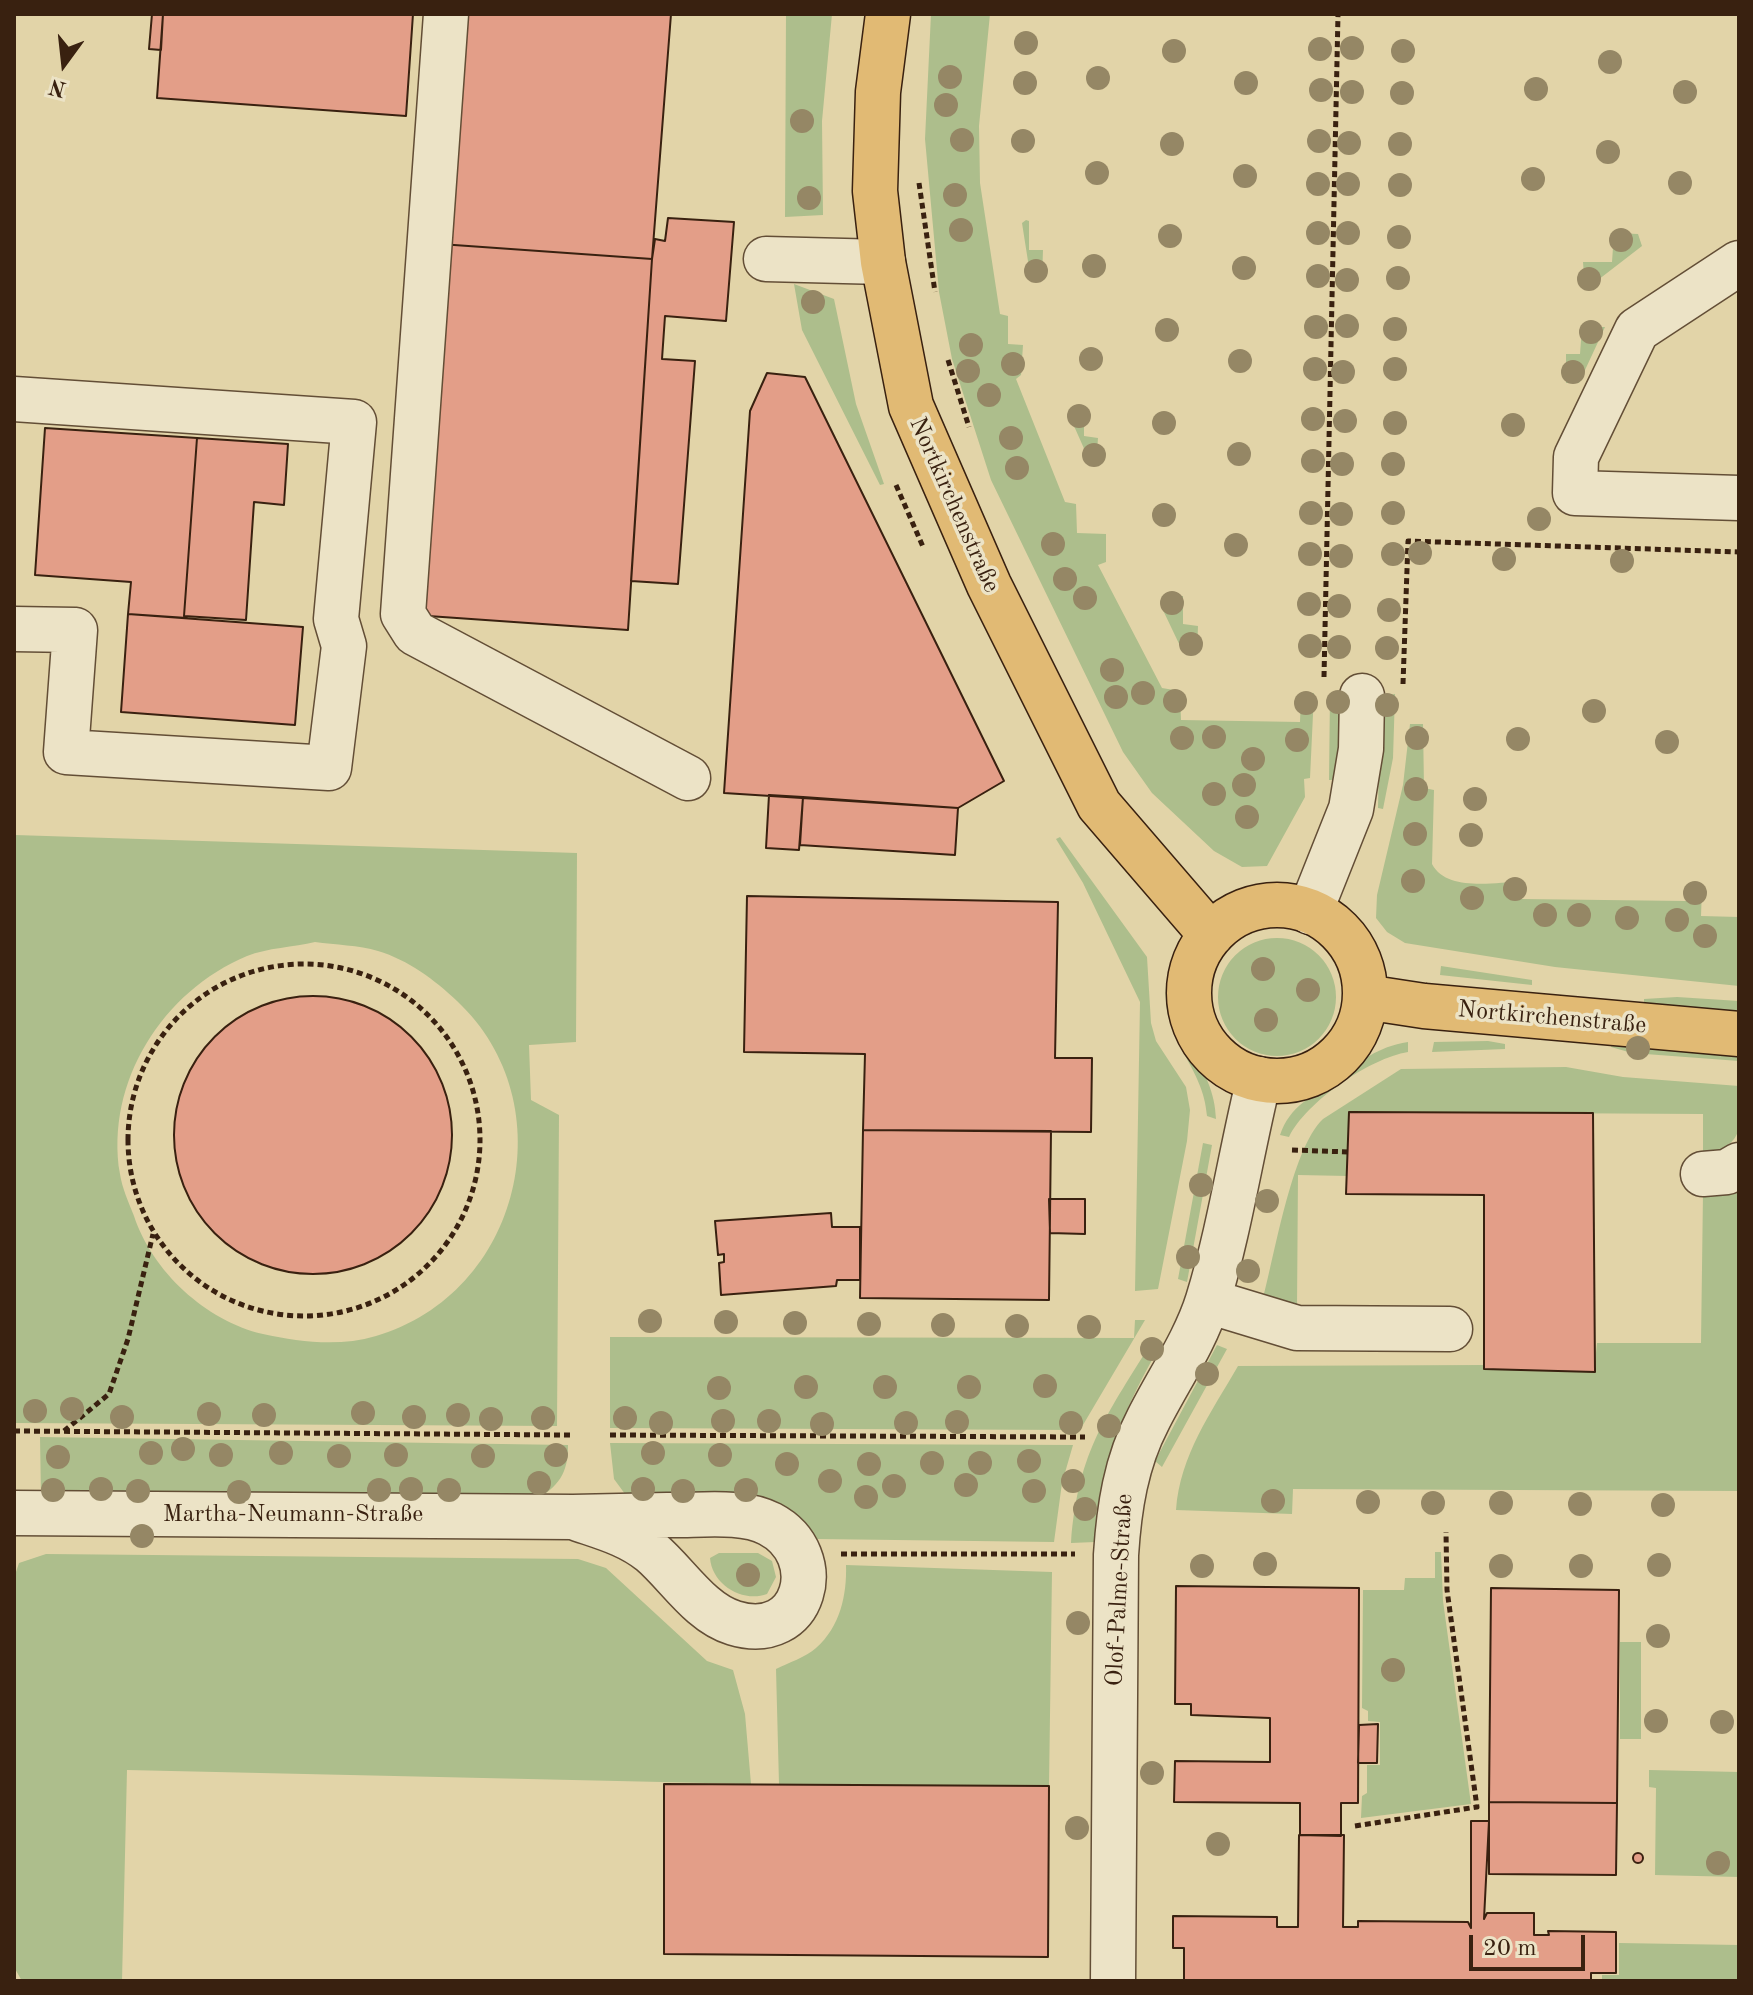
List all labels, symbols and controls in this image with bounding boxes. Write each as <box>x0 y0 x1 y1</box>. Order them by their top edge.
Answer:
north arrow <box>24 24 104 104</box>
text: N <box>47 74 69 100</box>
street label: Nortkirchenstraße <box>902 413 1006 597</box>
street label: Nortkirchenstraße <box>1457 995 1647 1041</box>
street label: Olof-Palme-Straße <box>1101 1493 1139 1687</box>
street label: Martha-Neumann-Straße <box>163 1501 423 1529</box>
scale bar <box>1473 1919 1589 1969</box>
text: 20 m <box>1483 1937 1537 1961</box>

